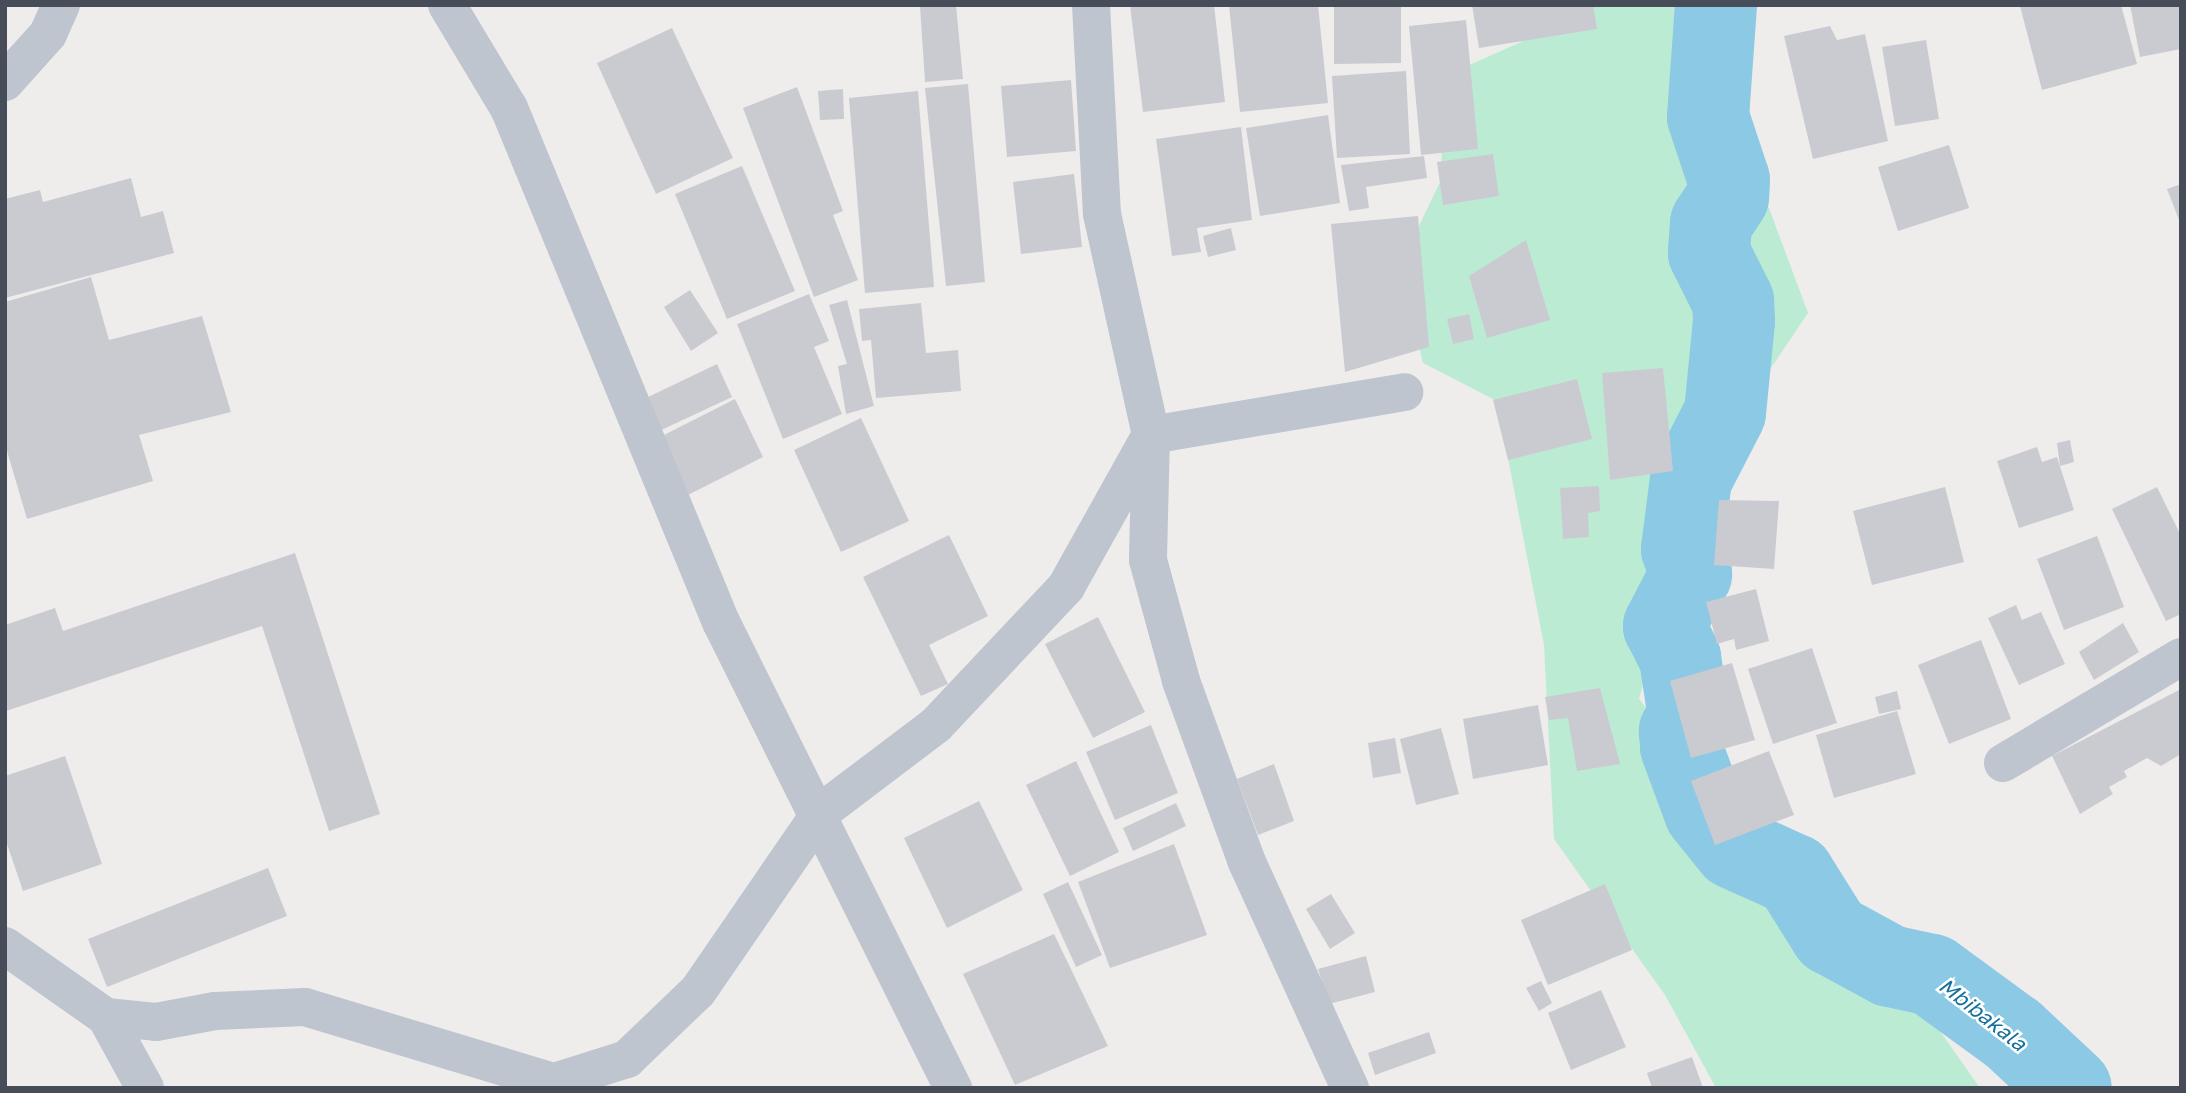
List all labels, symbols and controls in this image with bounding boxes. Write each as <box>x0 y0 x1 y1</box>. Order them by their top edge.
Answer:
water label: Mbibakala <box>1934 972 2032 1056</box>

